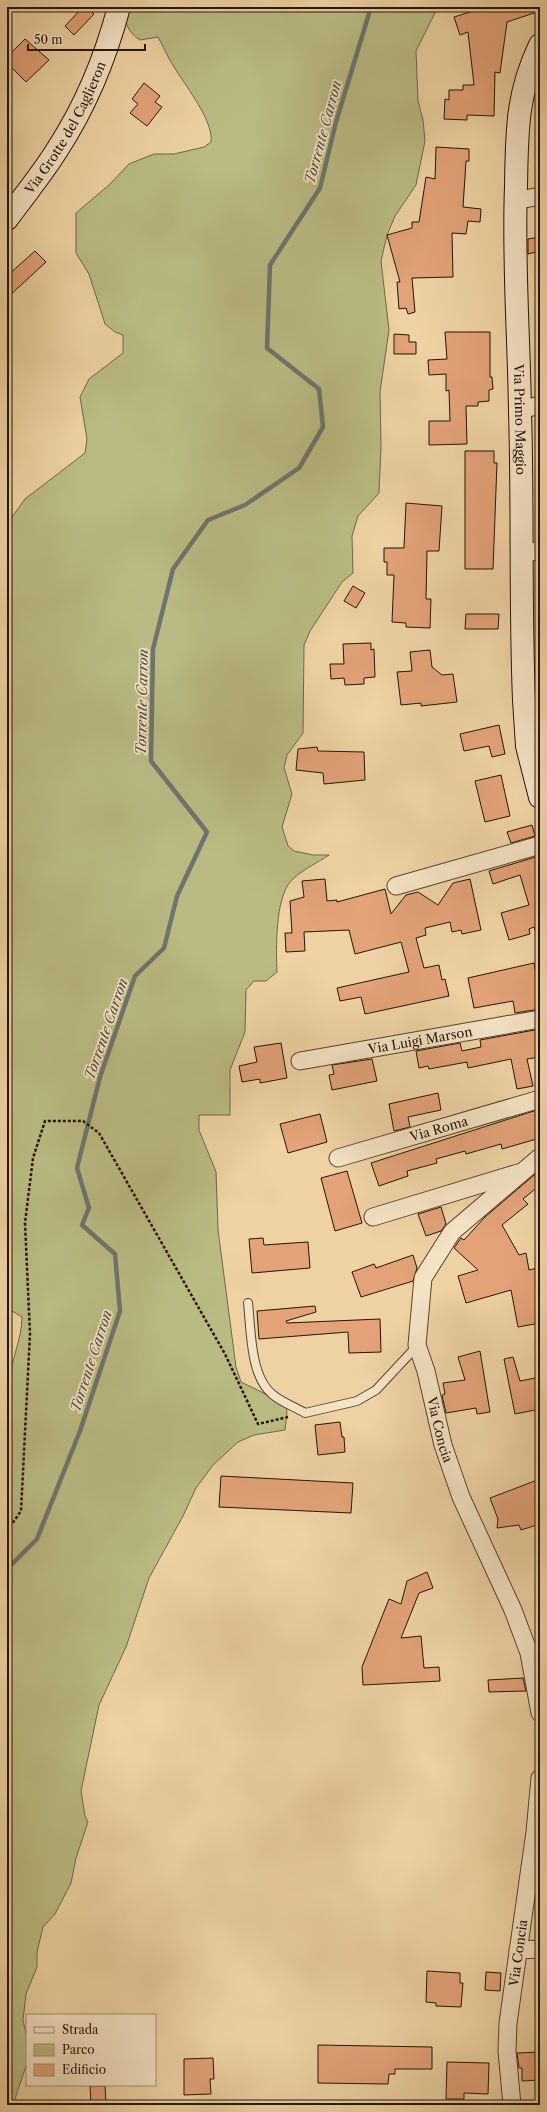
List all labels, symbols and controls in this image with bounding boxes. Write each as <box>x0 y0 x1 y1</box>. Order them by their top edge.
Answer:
scale bar <box>28 26 145 52</box>
text: 50 m <box>34 32 63 47</box>
street label: Via Grotte del Caglieron <box>20 59 109 198</box>
water label: Torrente Carron <box>301 79 345 185</box>
street label: Via Primo Maggio <box>511 363 529 475</box>
water label: Torrente Carron <box>132 649 152 755</box>
water label: Torrente Carron <box>80 976 132 1082</box>
street label: Via Luigi Marson <box>366 1023 474 1057</box>
street label: Via Roma <box>407 1112 470 1145</box>
water label: Torrente Carron <box>66 1308 116 1414</box>
street label: Via Concia <box>424 1394 456 1465</box>
street label: Via Concia <box>505 1918 531 1988</box>
legend <box>26 2014 156 2086</box>
text: Strada <box>62 2022 99 2037</box>
text: Parco <box>62 2042 95 2057</box>
text: Edificio <box>62 2062 106 2077</box>

